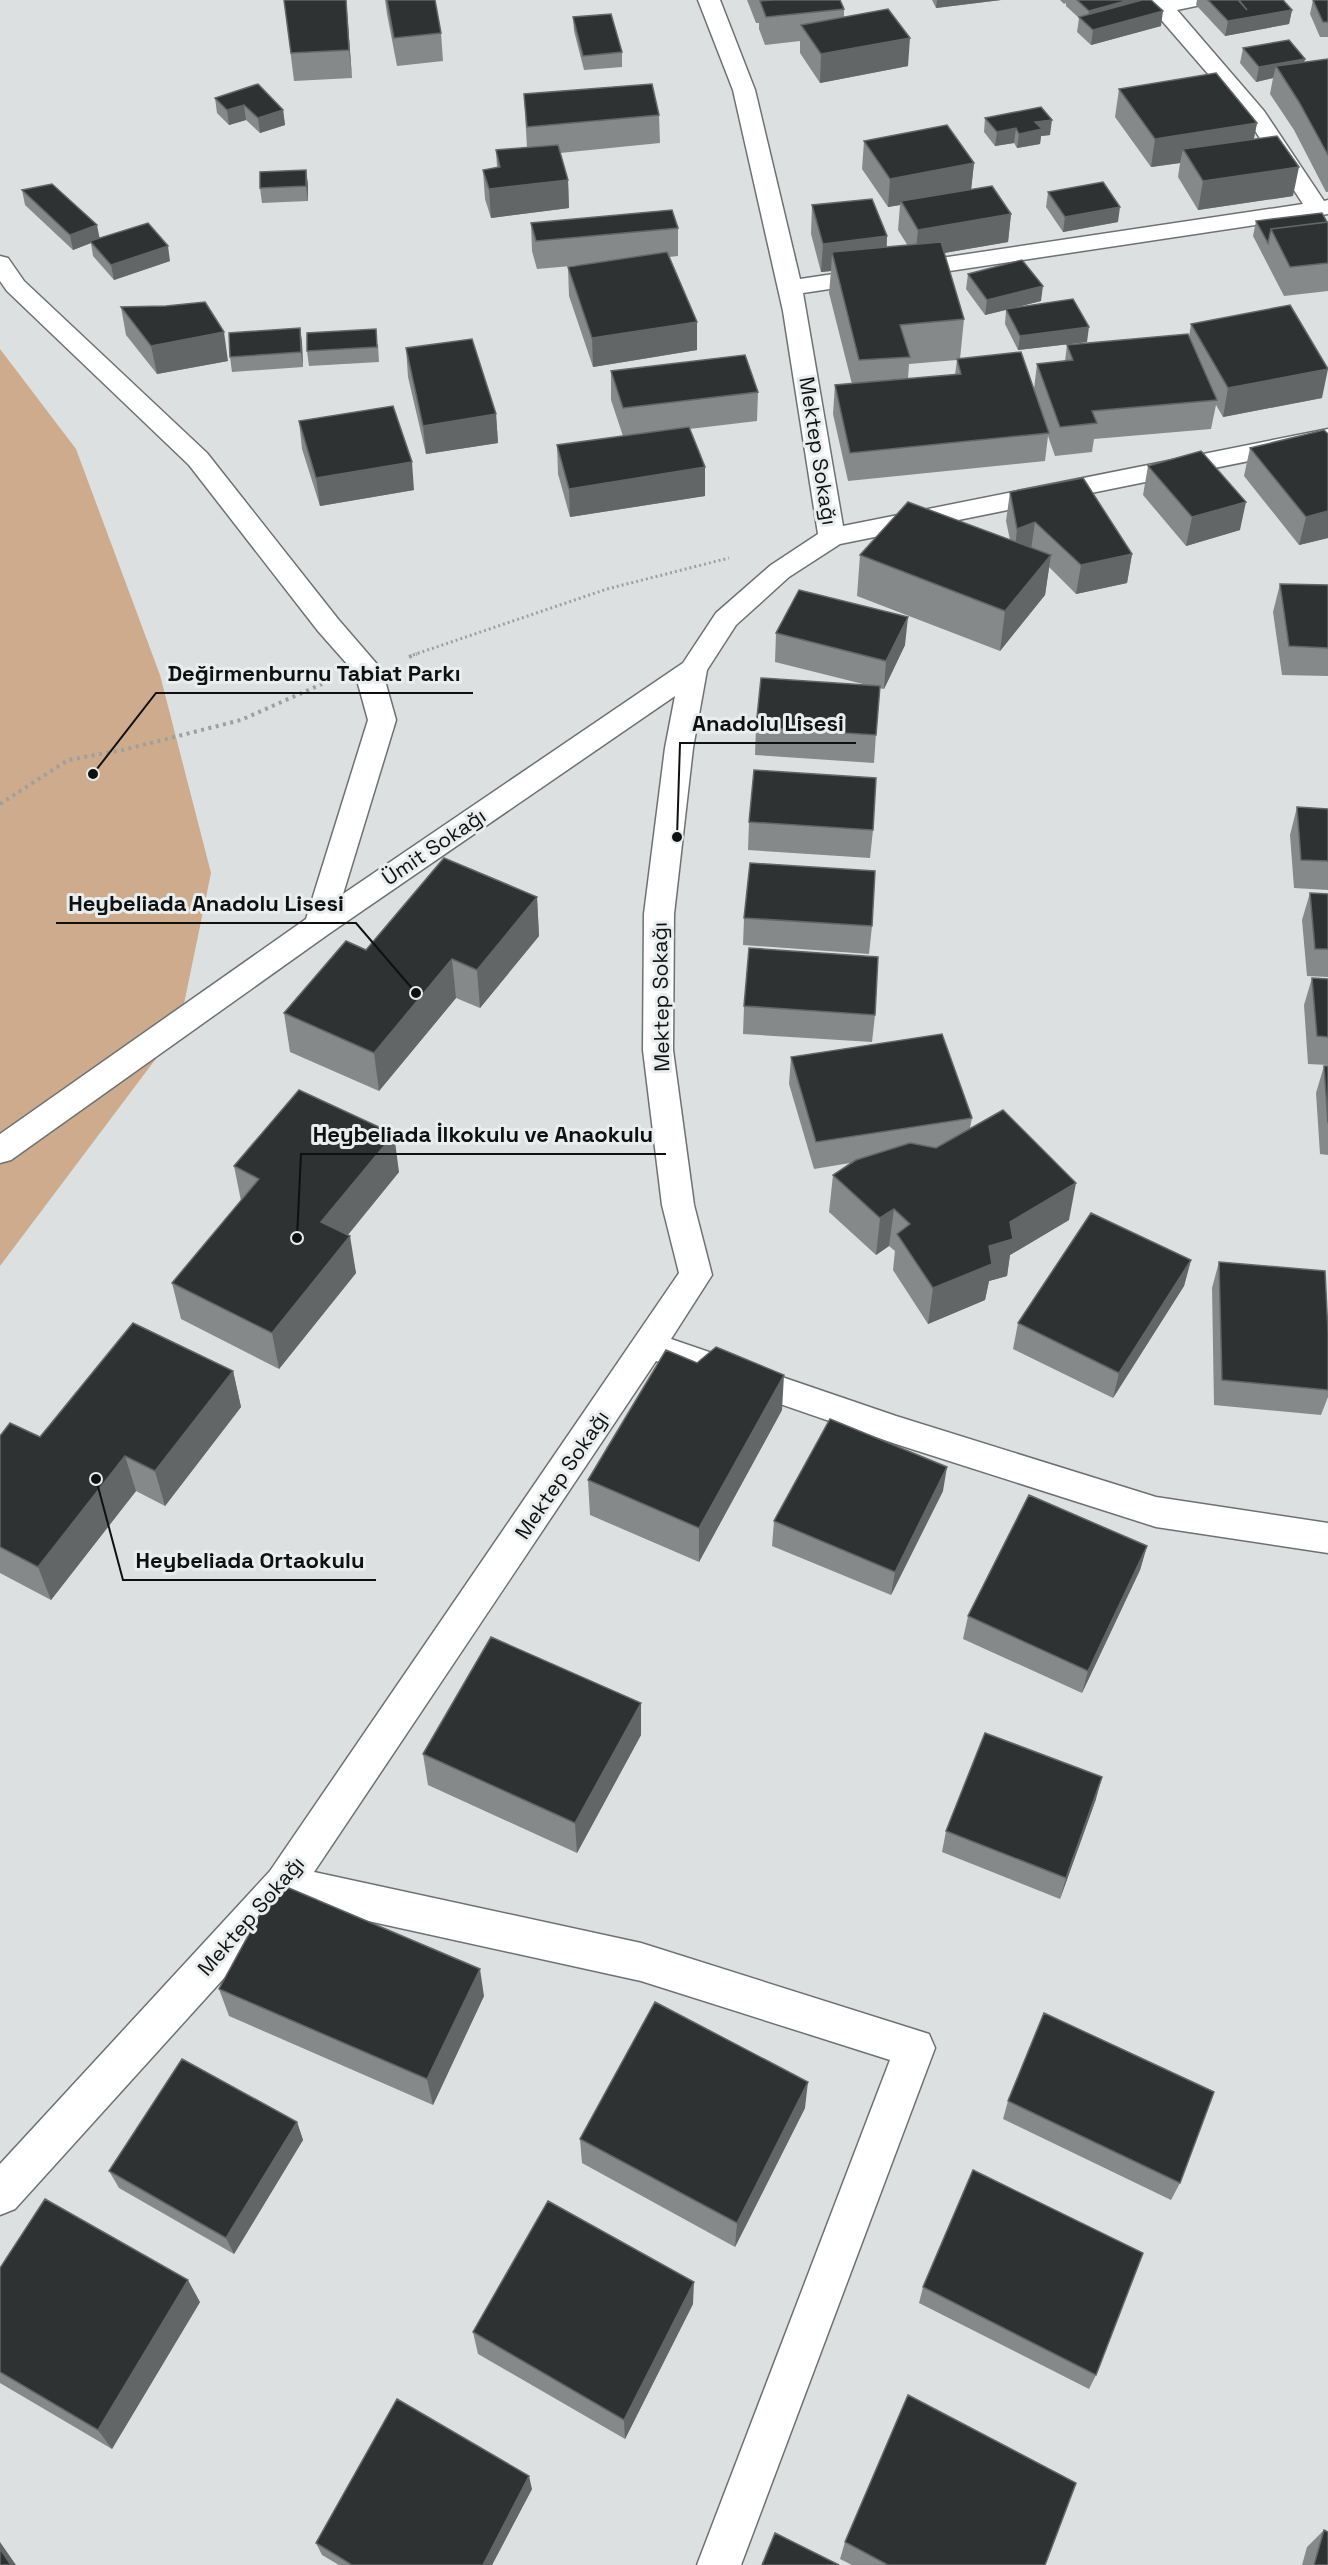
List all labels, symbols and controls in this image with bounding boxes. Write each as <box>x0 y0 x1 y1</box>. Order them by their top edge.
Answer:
street label: Mektep Sokağı <box>793 375 844 527</box>
callout: Değirmenburnu Tabiat Parkı <box>156 653 473 693</box>
text: Değirmenburnu Tabiat Parkı <box>167 659 461 687</box>
callout: Anadolu Lisesi <box>680 703 856 743</box>
text: Anadolu Lisesi <box>692 709 844 737</box>
street label: Ümit Sokağı <box>377 802 491 891</box>
callout: Heybeliada Anadolu Lisesi <box>56 883 356 923</box>
text: Heybeliada Anadolu Lisesi <box>68 889 344 917</box>
street label: Mektep Sokağı <box>646 922 675 1072</box>
callout: Heybeliada İlkokulu ve Anaokulu <box>301 1114 666 1154</box>
text: Heybeliada İlkokulu ve Anaokulu <box>313 1120 653 1148</box>
street label: Mektep Sokağı <box>508 1405 615 1544</box>
callout: Heybeliada Ortaokulu <box>123 1540 376 1580</box>
text: Heybeliada Ortaokulu <box>136 1546 364 1574</box>
street label: Mektep Sokağı <box>191 1850 310 1981</box>

